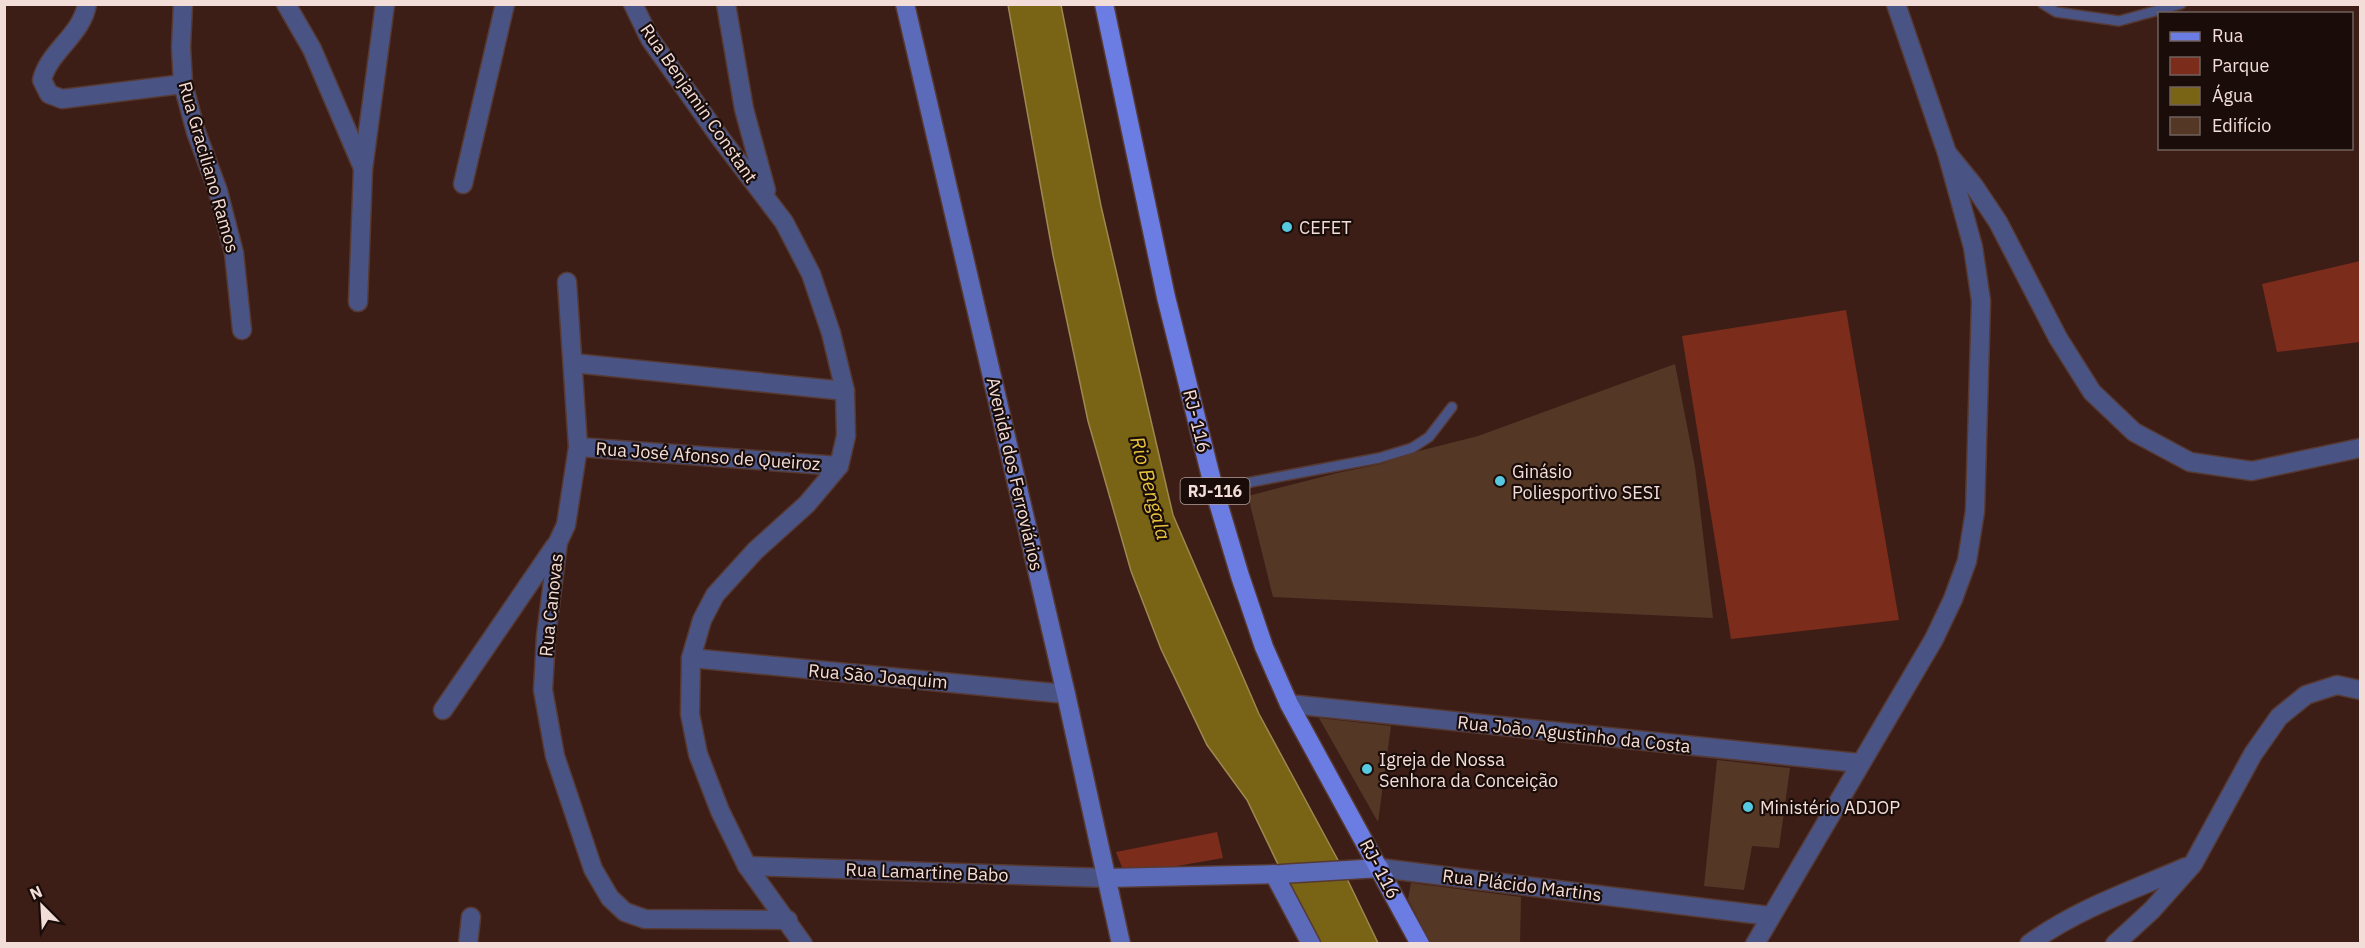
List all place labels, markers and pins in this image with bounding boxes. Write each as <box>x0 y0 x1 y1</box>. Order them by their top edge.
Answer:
place label: CEFET <box>1299 216 1352 239</box>
marker: CEFET <box>1280 220 1294 234</box>
place label: Ginásio Poliesportivo SESI <box>1512 460 1660 504</box>
marker: Ginásio Poliesportivo SESI <box>1493 474 1507 488</box>
place label: Igreja de Nossa Senhora da Conceição <box>1379 748 1558 792</box>
marker: Igreja de Nossa Senhora da Conceição <box>1360 762 1374 776</box>
place label: Ministério ADJOP <box>1760 796 1900 819</box>
marker: Ministério ADJOP <box>1741 800 1755 814</box>

